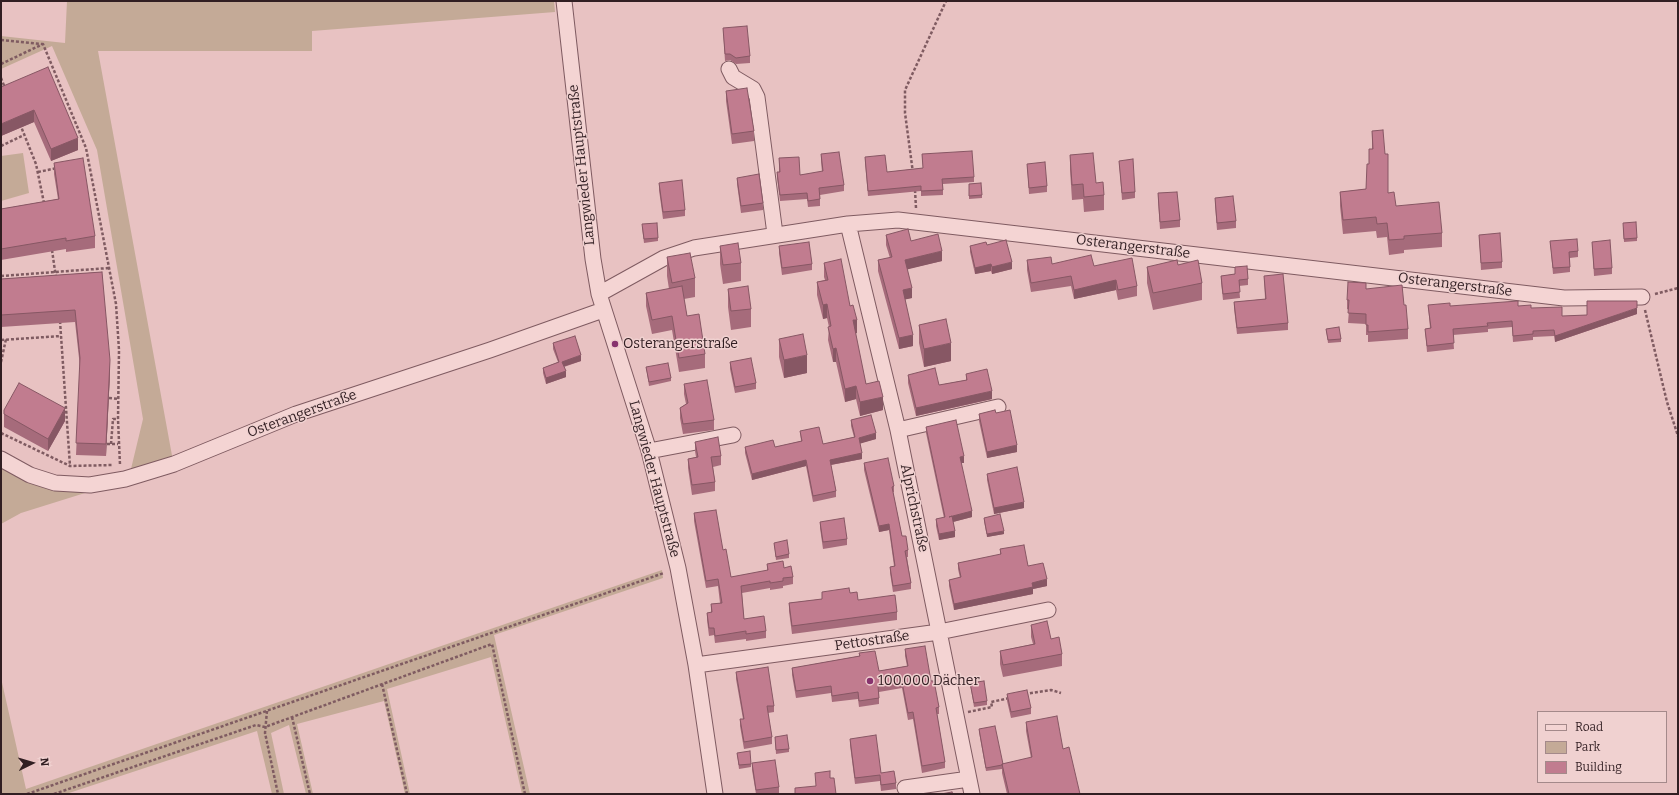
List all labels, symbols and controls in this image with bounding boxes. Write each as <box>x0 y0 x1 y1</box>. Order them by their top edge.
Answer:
street label: Langwieder Hauptstraße <box>565 84 599 246</box>
street label: Osterangerstraße <box>1075 232 1191 262</box>
street label: Osterangerstraße <box>1397 270 1513 300</box>
place label: Osterangerstraße <box>623 336 738 352</box>
marker: Osterangerstraße <box>610 339 620 349</box>
street label: Osterangerstraße <box>245 386 359 442</box>
street label: Langwieder Hauptstraße <box>625 399 683 559</box>
street label: Alprichstraße <box>896 462 932 554</box>
street label: Pettostraße <box>833 627 911 655</box>
place label: 100.000 Dächer <box>878 673 980 689</box>
marker: 100.000 Dächer <box>865 676 875 686</box>
legend <box>1537 711 1667 783</box>
text: Road <box>1575 720 1603 734</box>
text: Park <box>1575 740 1600 754</box>
north arrow <box>12 743 52 783</box>
text: N <box>38 757 51 767</box>
text: Building <box>1575 760 1622 774</box>

